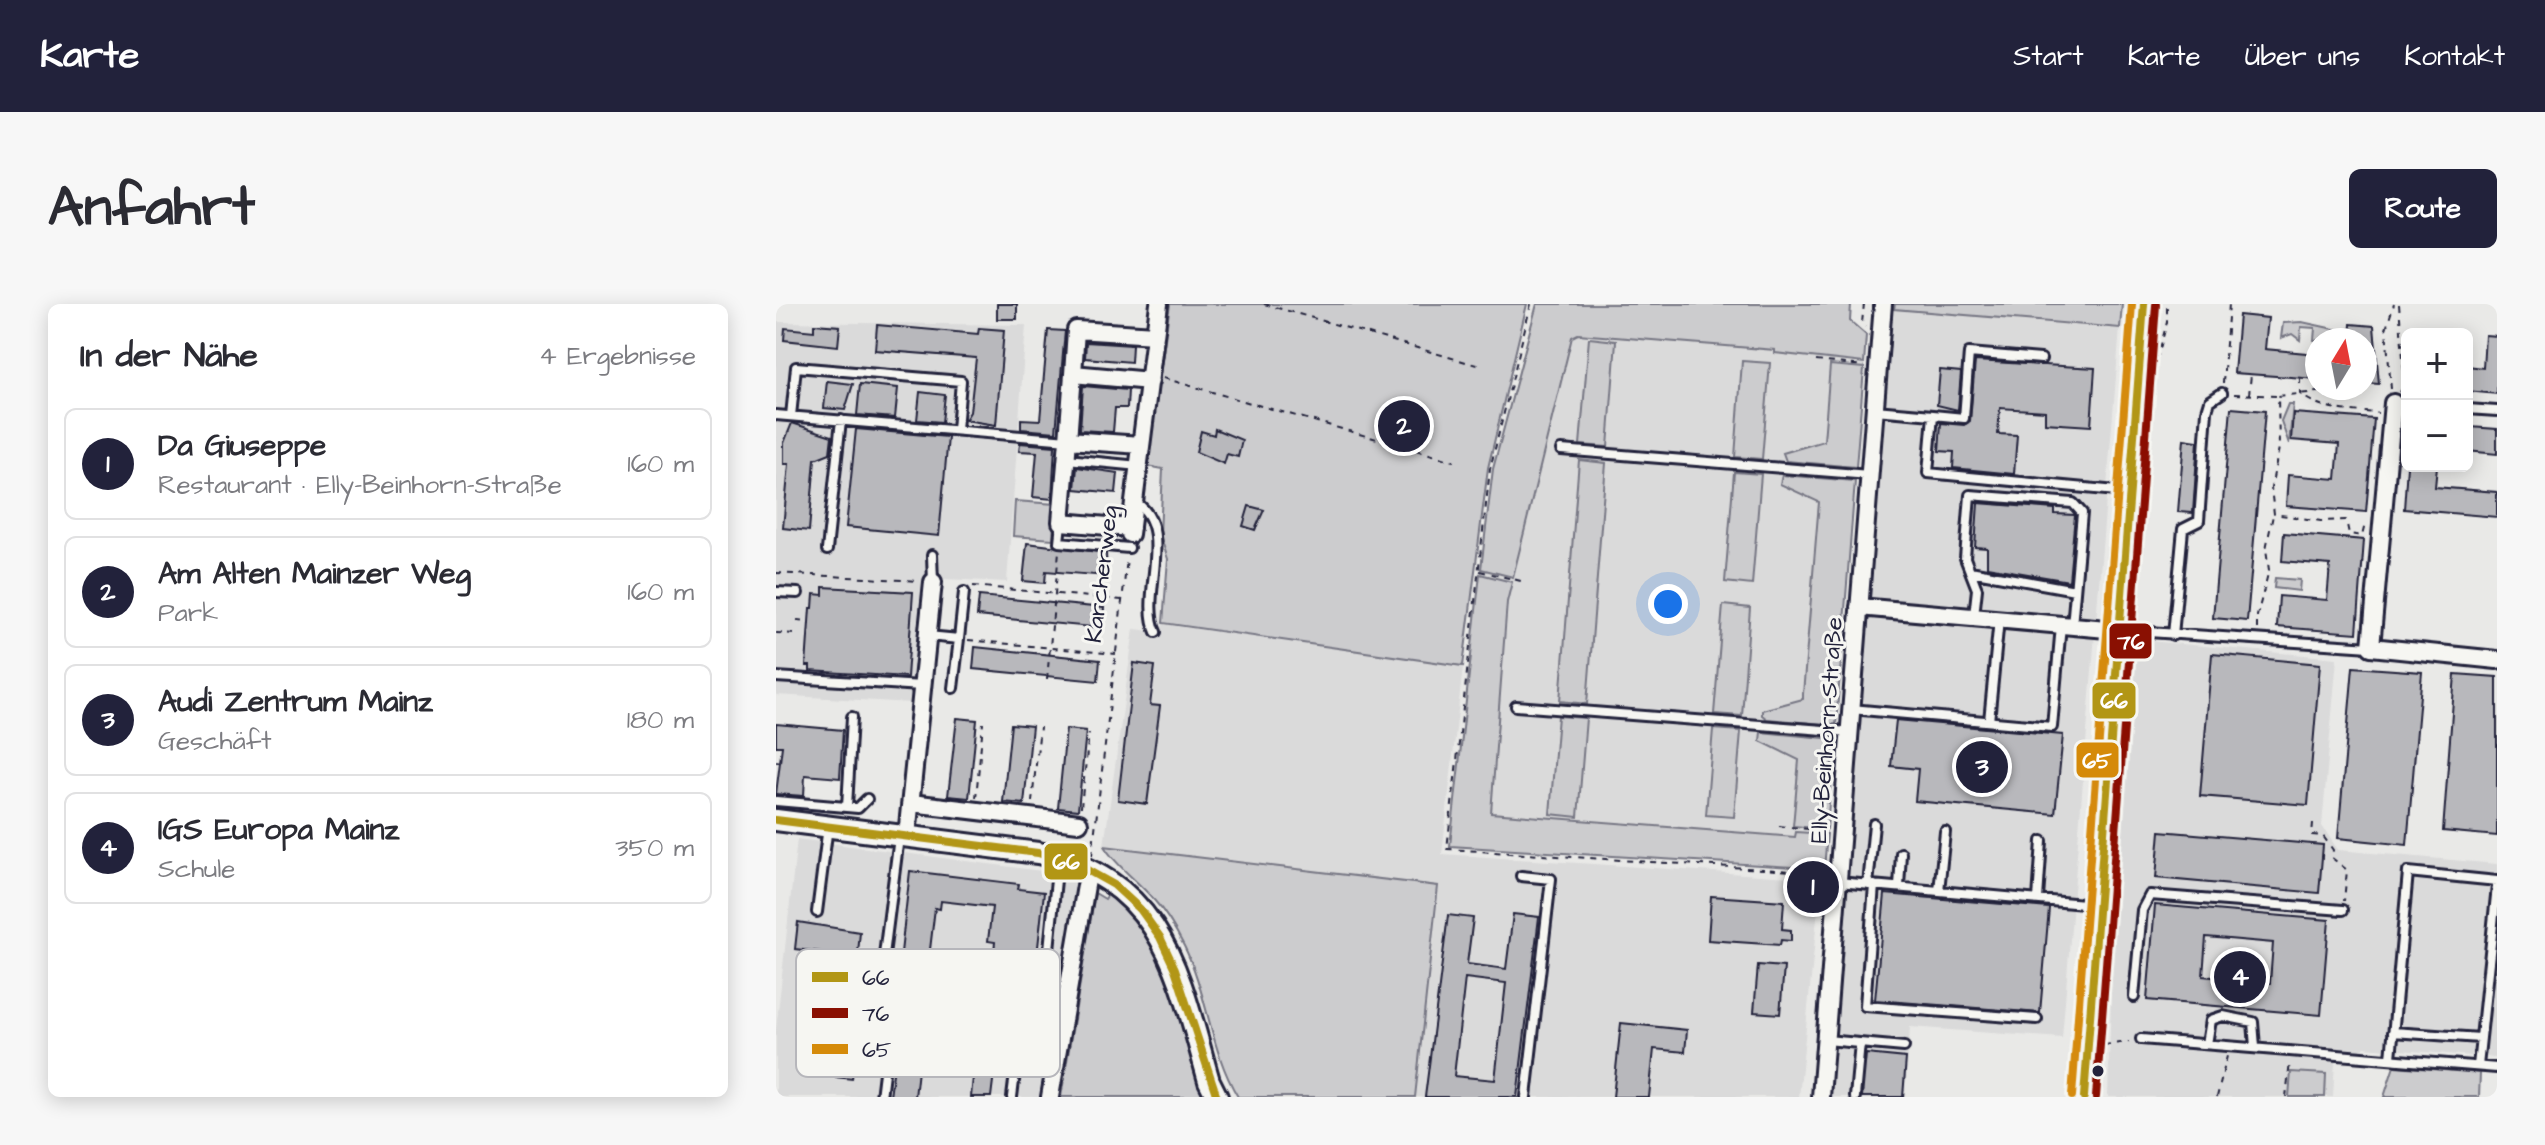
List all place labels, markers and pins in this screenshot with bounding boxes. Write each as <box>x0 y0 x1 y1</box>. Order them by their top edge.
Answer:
pin: 2 <box>1378 396 1430 456</box>
pin: 3 <box>1956 737 2008 797</box>
pin: 1 <box>1787 857 1839 917</box>
pin: 4 <box>2214 947 2266 1007</box>
unlabelled marker <box>2090 1063 2106 1079</box>

